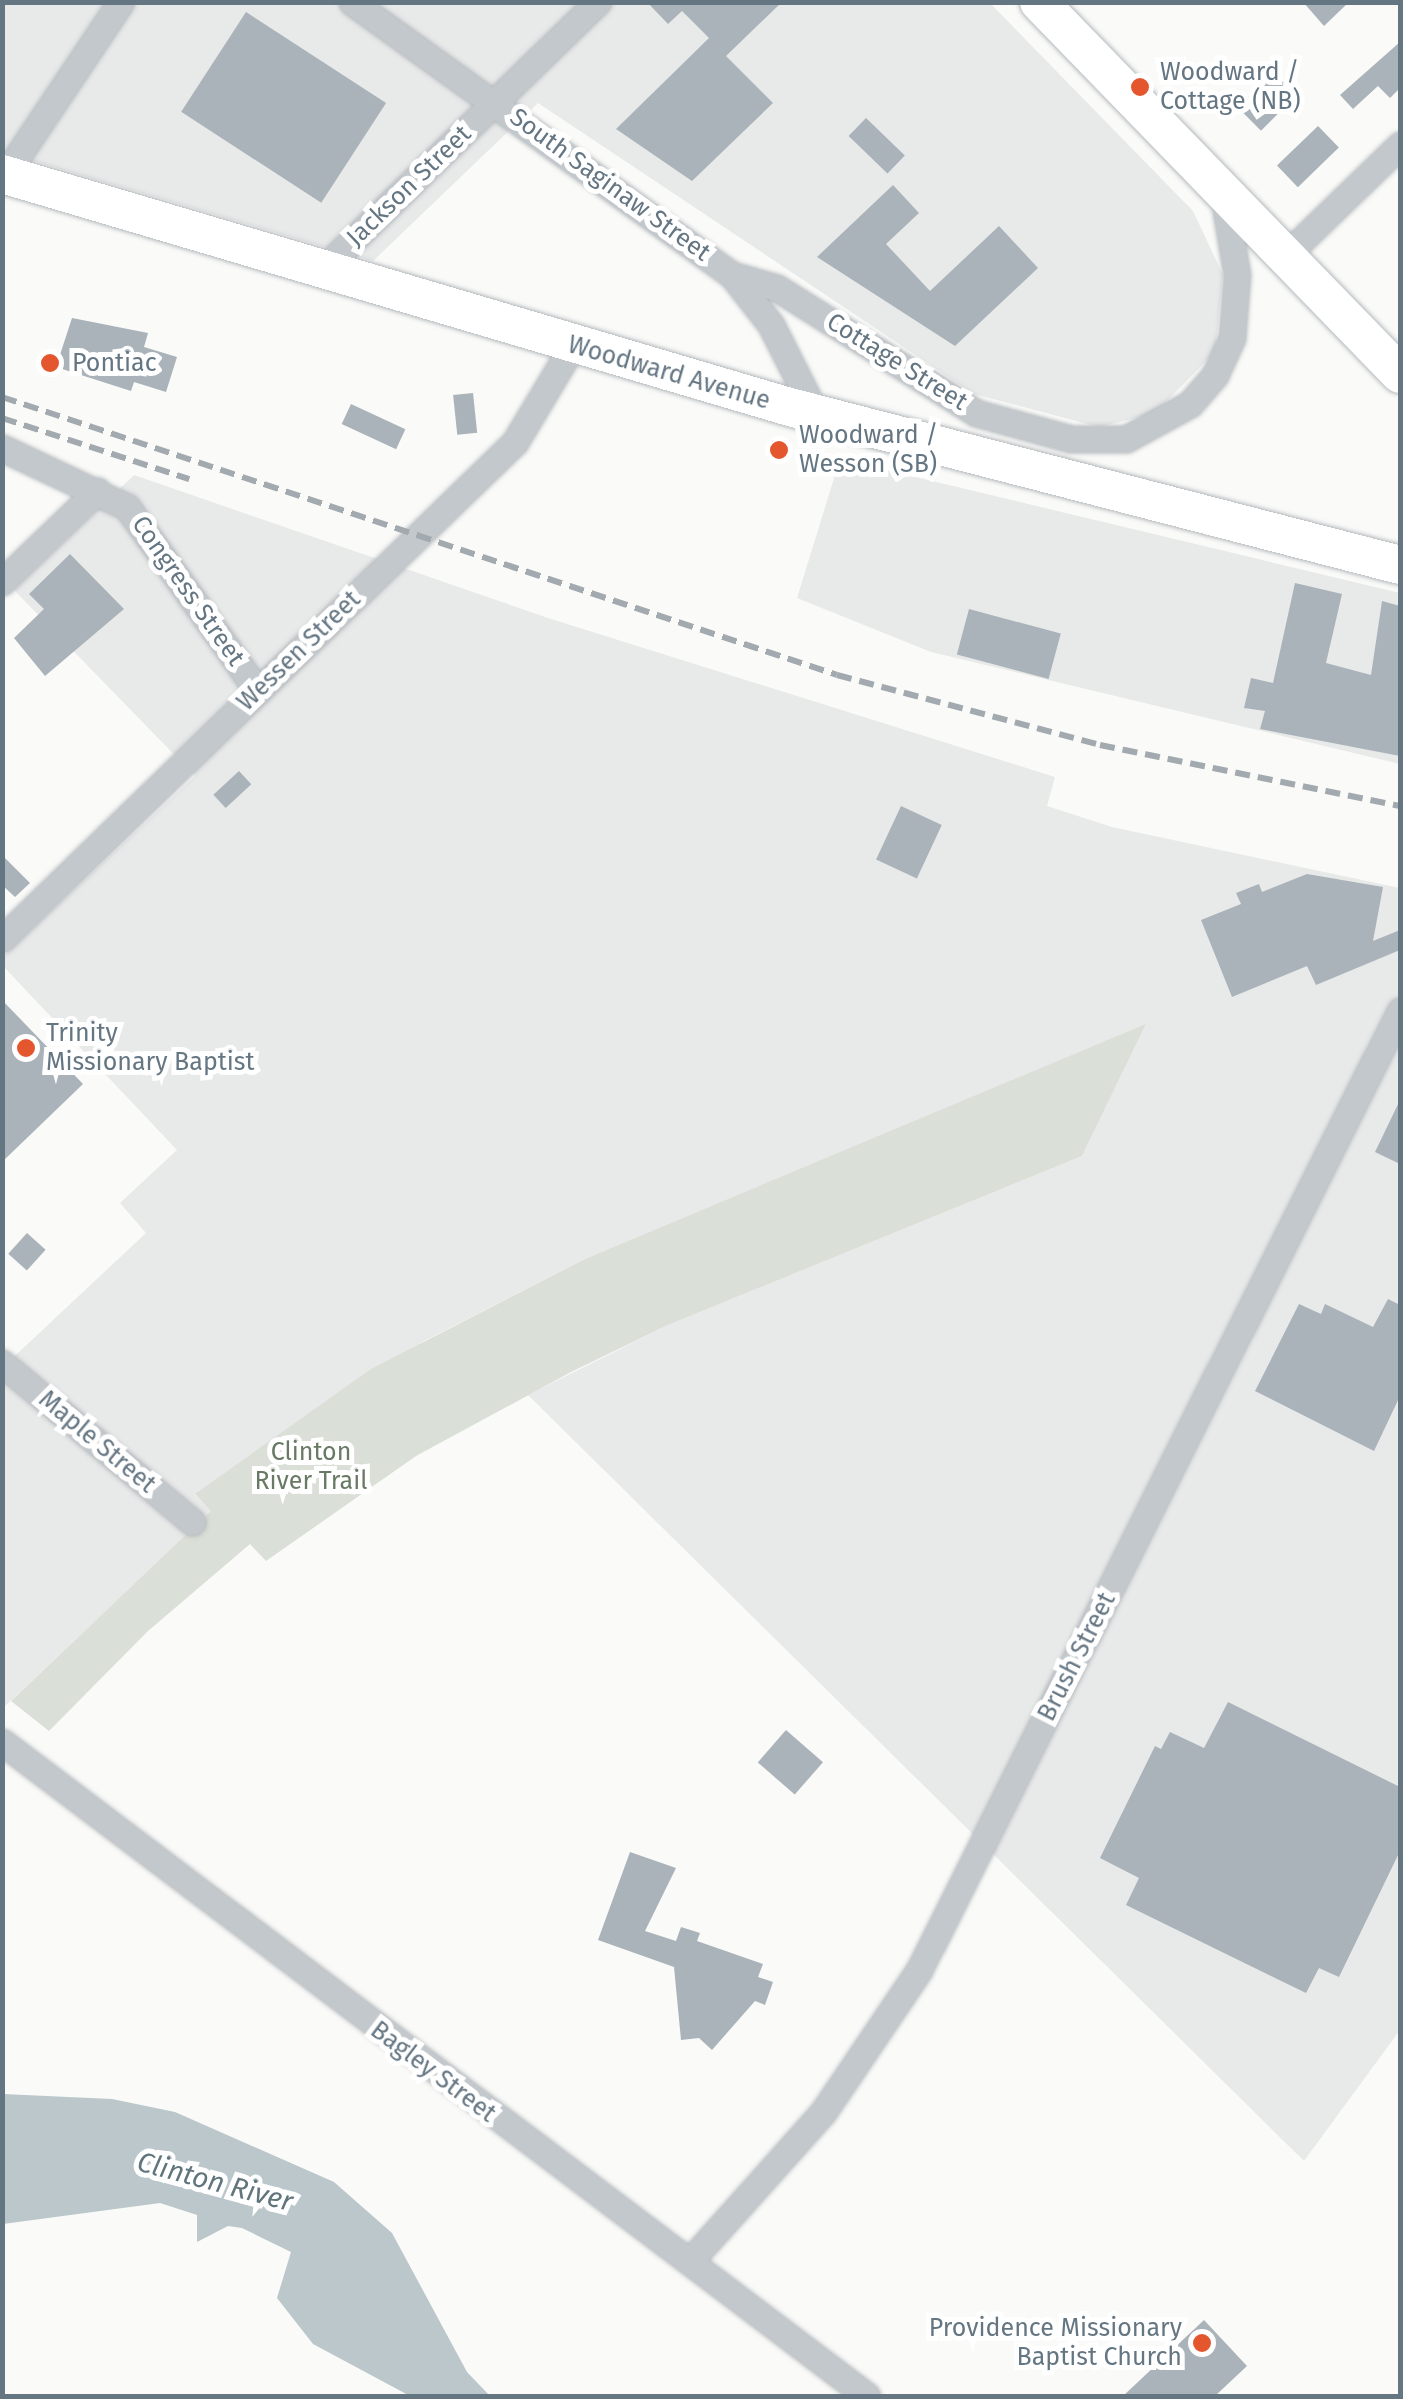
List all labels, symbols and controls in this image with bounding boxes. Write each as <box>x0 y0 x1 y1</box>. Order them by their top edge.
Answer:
place label: Woodward / Cottage (NB) <box>1160 58 1301 117</box>
marker: Woodward / Cottage (NB) <box>1129 76 1151 98</box>
street label: South Saginaw Street <box>504 102 716 268</box>
street label: Jackson Street <box>341 119 477 253</box>
street label: Cottage Street <box>821 307 973 417</box>
street label: Woodward Avenue <box>564 330 774 416</box>
place label: Pontiac <box>72 348 157 378</box>
marker: Pontiac <box>37 350 63 376</box>
place label: Woodward / Wesson (SB) <box>799 421 938 480</box>
marker: Woodward / Wesson (SB) <box>768 439 790 461</box>
street label: Congress Street <box>125 510 251 672</box>
street label: Wessen Street <box>231 585 367 717</box>
place label: Trinity Missionary Baptist <box>46 1019 254 1078</box>
marker: Trinity Missionary Baptist <box>15 1037 37 1059</box>
street label: Maple Street <box>33 1384 161 1500</box>
park label: Clinton River Trail <box>254 1438 368 1497</box>
street label: Brush Street <box>1032 1588 1122 1726</box>
street label: Bagley Street <box>364 2015 502 2129</box>
water label: Clinton River <box>134 2145 296 2219</box>
place label: Providence Missionary Baptist Church <box>929 2314 1182 2373</box>
marker: Providence Missionary Baptist Church <box>1191 2332 1213 2354</box>

